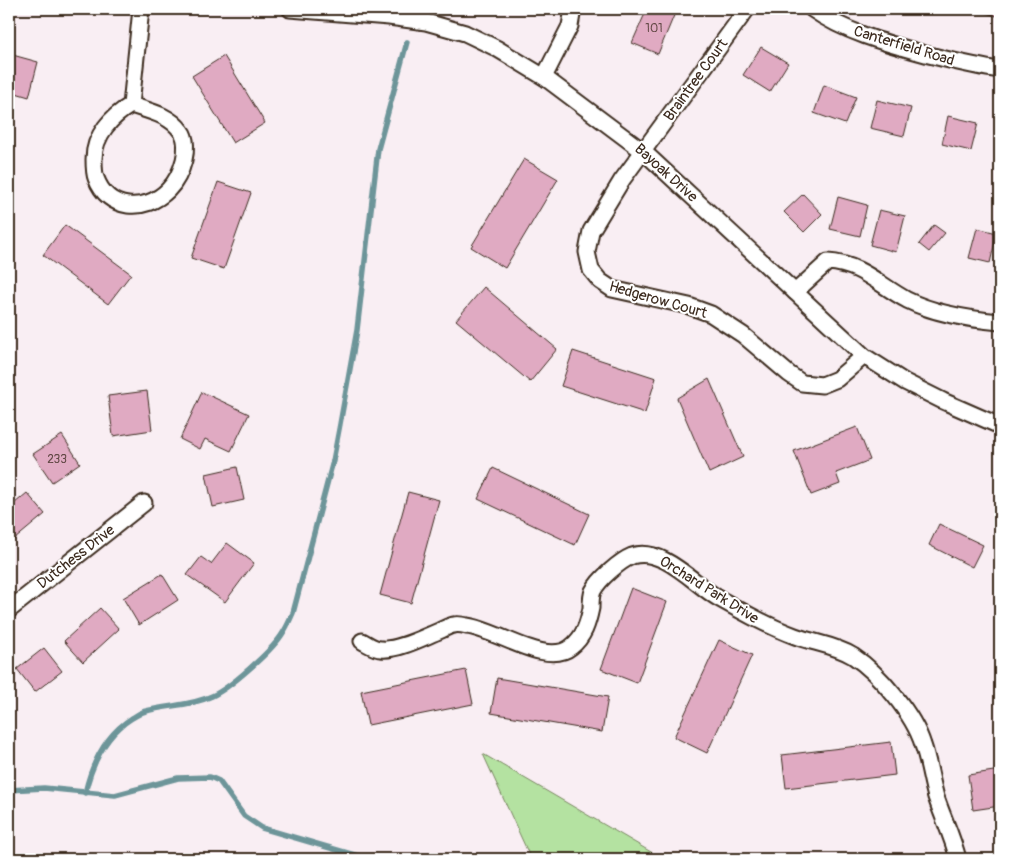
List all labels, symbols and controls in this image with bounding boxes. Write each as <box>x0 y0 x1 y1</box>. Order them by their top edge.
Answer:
house number: 101 <box>645 21 663 36</box>
street label: Canterfield Road <box>851 22 957 70</box>
street label: Braintree Court <box>660 34 733 125</box>
street label: Bayoak Drive <box>630 140 702 207</box>
street label: Hedgerow Court <box>607 277 710 323</box>
house number: 233 <box>47 452 67 467</box>
street label: Dutchess Drive <box>33 520 119 593</box>
street label: Orchard Park Drive <box>656 552 763 629</box>

